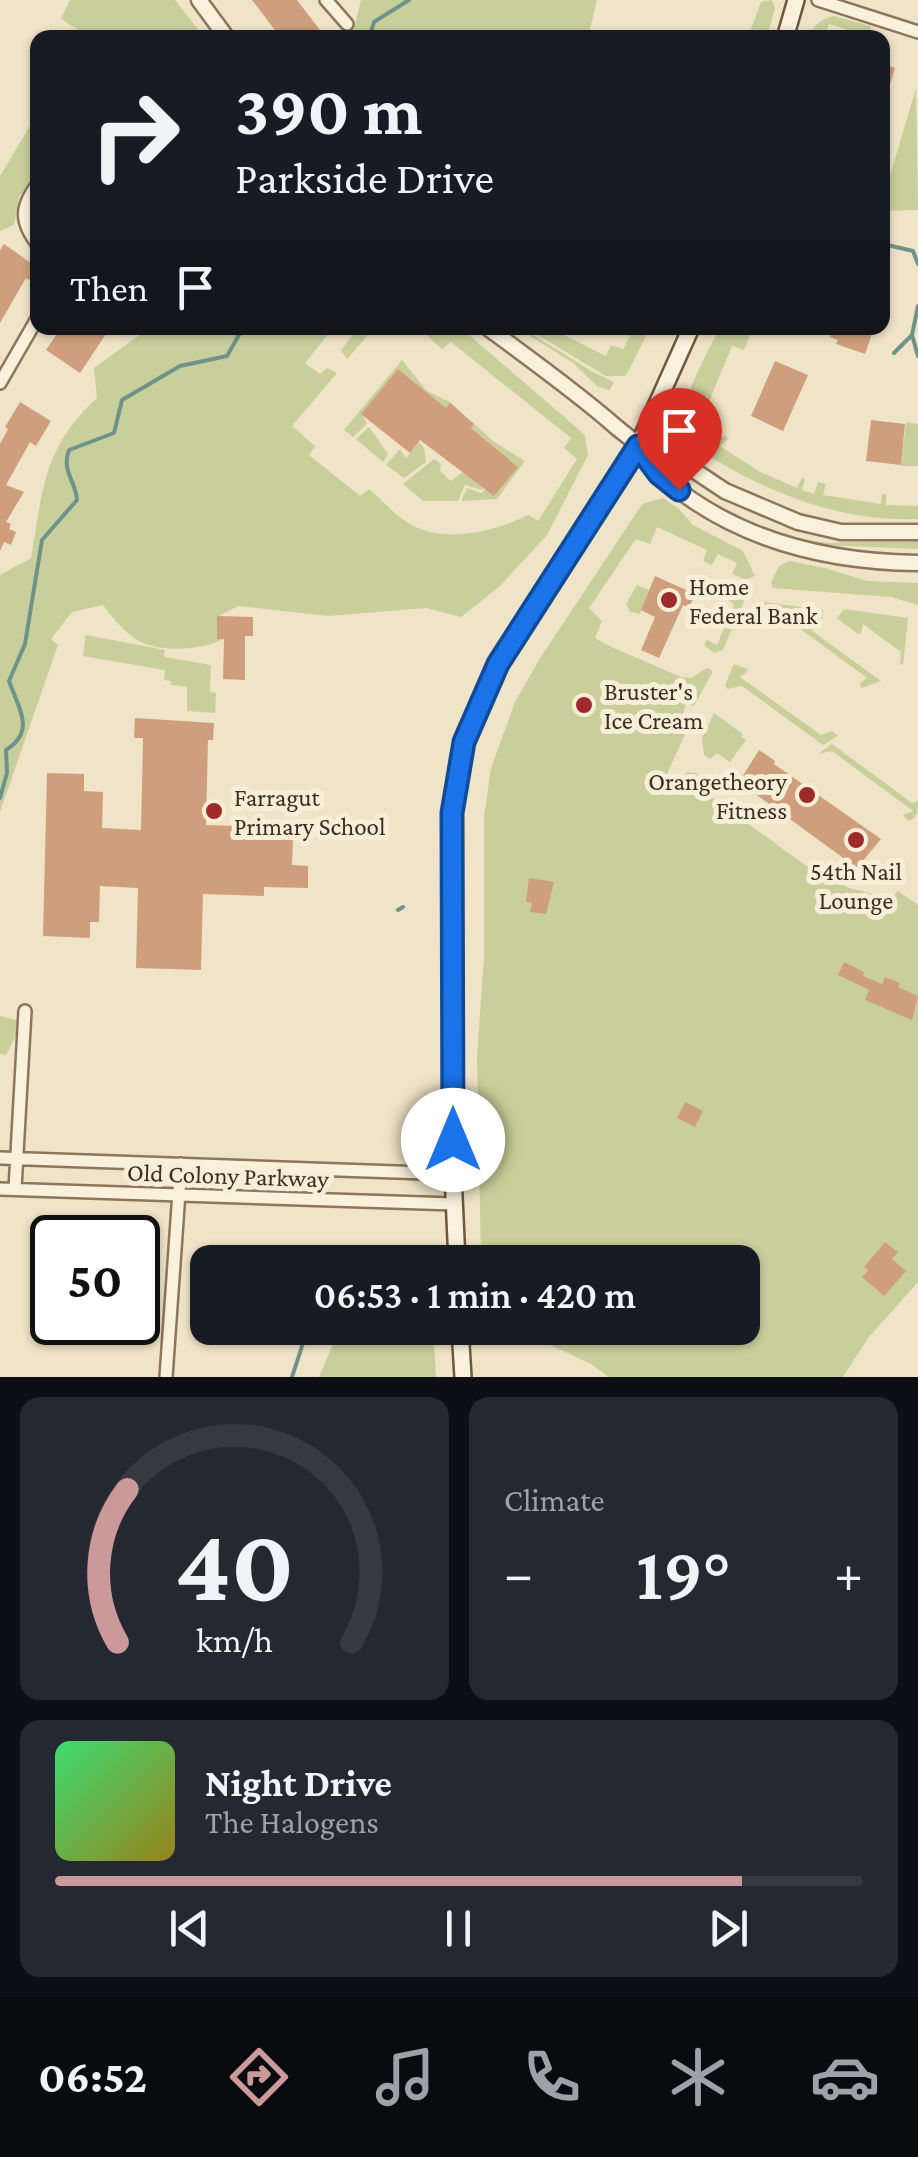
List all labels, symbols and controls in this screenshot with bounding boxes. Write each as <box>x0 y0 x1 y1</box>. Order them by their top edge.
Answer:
icon: right <box>70 70 200 200</box>
text: 390 m <box>235 71 423 149</box>
text: Parkside Drive <box>235 153 494 203</box>
icon: arrive <box>168 260 223 315</box>
text: Then <box>70 267 148 309</box>
pin <box>637 388 722 491</box>
icon: arrive <box>652 403 707 458</box>
place label: Home Federal Bank <box>689 573 818 629</box>
marker: Home Federal Bank <box>658 589 680 611</box>
place label: Bruster's Ice Cream <box>604 678 703 734</box>
marker: Bruster's Ice Cream <box>573 694 595 716</box>
place label: Orangetheory Fitness <box>648 768 787 824</box>
place label: Farragut Primary School <box>234 784 386 841</box>
marker: Orangetheory Fitness <box>796 784 818 806</box>
marker: Farragut Primary School <box>203 800 225 822</box>
marker: 54th Nail Lounge <box>845 829 867 851</box>
place label: 54th Nail Lounge <box>810 858 902 915</box>
position arrow <box>401 1088 505 1192</box>
street label: Old Colony Parkway <box>127 1158 330 1194</box>
speed limit sign: 50 <box>30 1215 160 1345</box>
text: 06:53 · 1 min · 420 m <box>314 1274 636 1316</box>
text: Climate <box>504 1482 605 1518</box>
text: 40 <box>175 1507 294 1622</box>
text: 19° <box>636 1532 731 1615</box>
text: − <box>504 1543 533 1604</box>
text: + <box>834 1543 863 1604</box>
text: km/h <box>196 1620 273 1660</box>
text: Night Drive <box>205 1762 392 1804</box>
text: The Halogens <box>205 1804 379 1840</box>
icon: previous <box>162 1901 217 1956</box>
icon: pause <box>431 1901 486 1956</box>
icon: next <box>701 1901 756 1956</box>
icon: directions <box>224 2042 294 2112</box>
icon: music <box>370 2042 440 2112</box>
icon: phone <box>517 2042 587 2112</box>
icon: climate <box>663 2042 733 2112</box>
icon: car <box>810 2042 880 2112</box>
text: 06:52 <box>38 2052 147 2102</box>

